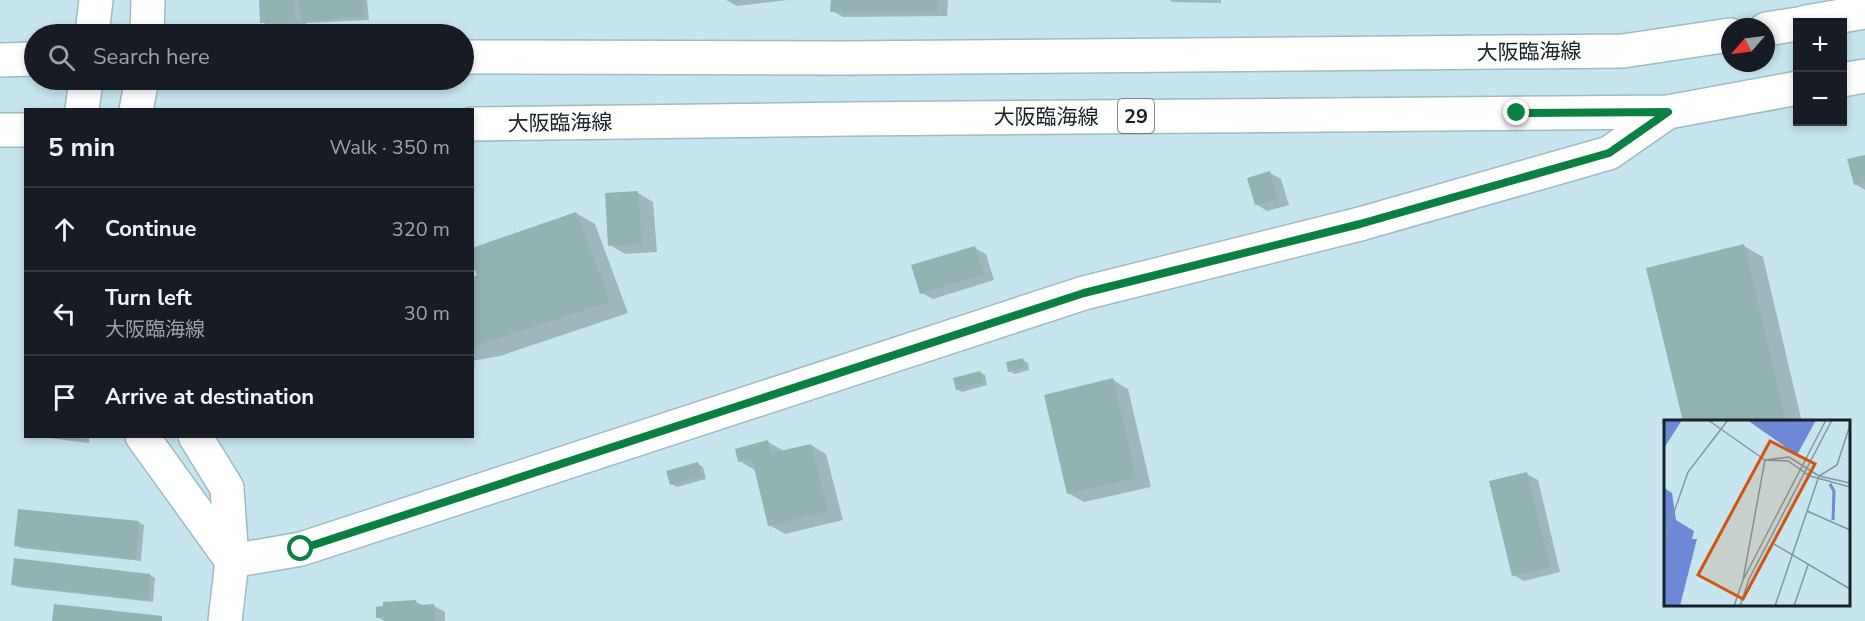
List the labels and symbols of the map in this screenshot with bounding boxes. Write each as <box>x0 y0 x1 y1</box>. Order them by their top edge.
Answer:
north arrow <box>1721 18 1775 72</box>
street label: 大阪臨海線 <box>1476 37 1582 67</box>
road number: 29 <box>1118 99 1154 133</box>
route end <box>1503 99 1529 125</box>
street label: 大阪臨海線 <box>994 103 1099 131</box>
street label: 大阪臨海線 <box>507 108 613 138</box>
inset map <box>1664 420 1850 606</box>
route start <box>287 535 313 561</box>

